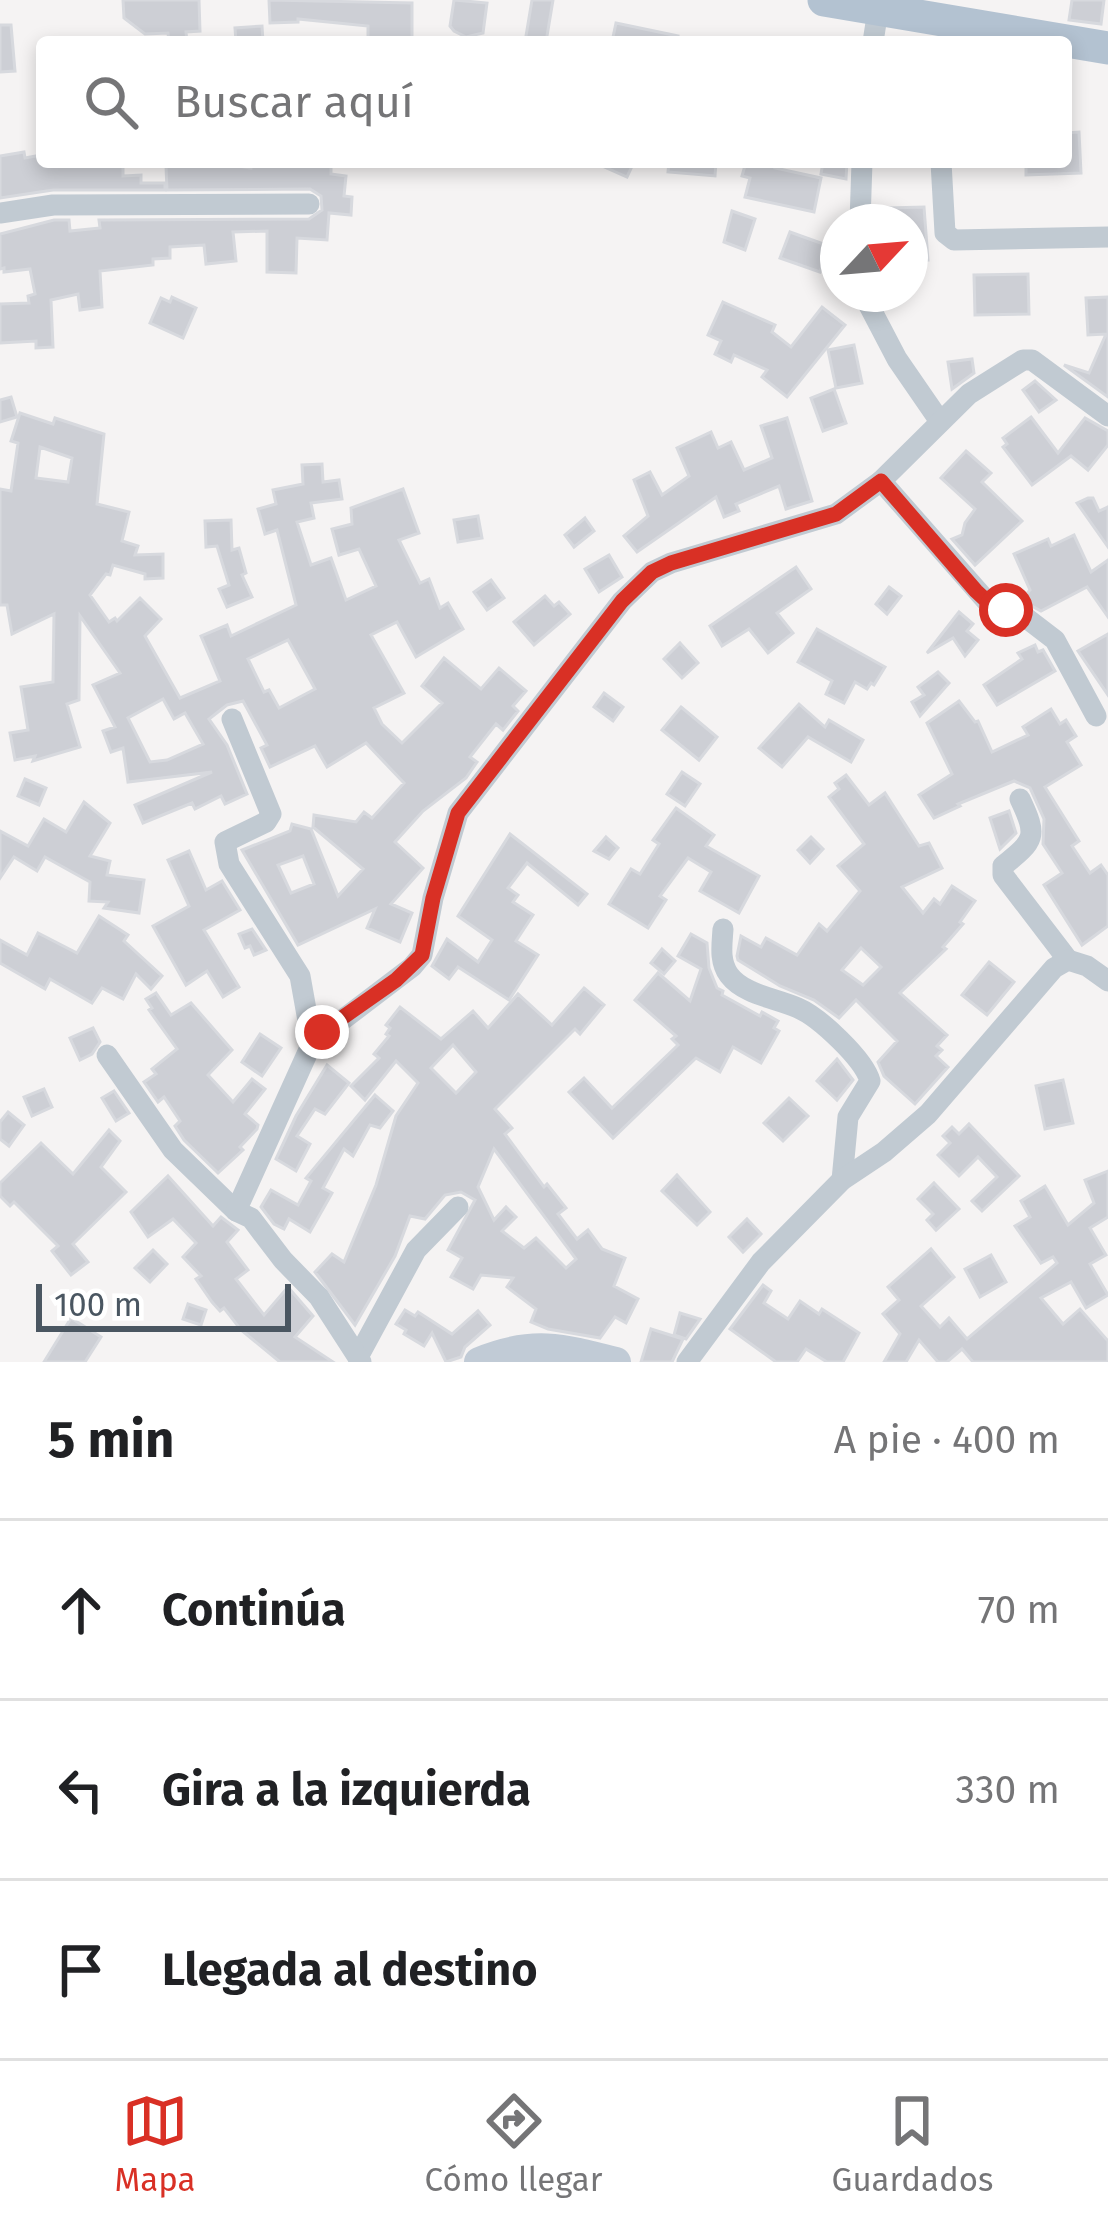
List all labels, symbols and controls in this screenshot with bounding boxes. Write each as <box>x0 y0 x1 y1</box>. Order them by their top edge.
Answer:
search box <box>36 36 1072 168</box>
icon: search <box>78 69 144 135</box>
text: Buscar aquí <box>174 75 414 129</box>
north arrow <box>820 204 928 312</box>
route start <box>979 583 1033 637</box>
route end <box>295 1005 349 1059</box>
scale bar <box>36 1278 291 1331</box>
text: 100 m <box>54 1285 142 1325</box>
text: 5 min <box>48 1409 174 1471</box>
text: A pie · 400 m <box>834 1417 1060 1463</box>
icon: ahead <box>48 1577 114 1643</box>
text: Continúa <box>162 1583 346 1637</box>
text: 70 m <box>978 1587 1060 1633</box>
icon: left <box>48 1757 114 1823</box>
text: Gira a la izquierda <box>162 1763 531 1817</box>
text: 330 m <box>956 1767 1060 1813</box>
icon: arrive <box>48 1937 114 2003</box>
text: Llegada al destino <box>162 1943 537 1997</box>
tab: Mapa <box>115 2088 195 2200</box>
tab: Cómo llegar <box>425 2088 602 2200</box>
tab: Guardados <box>832 2088 993 2200</box>

